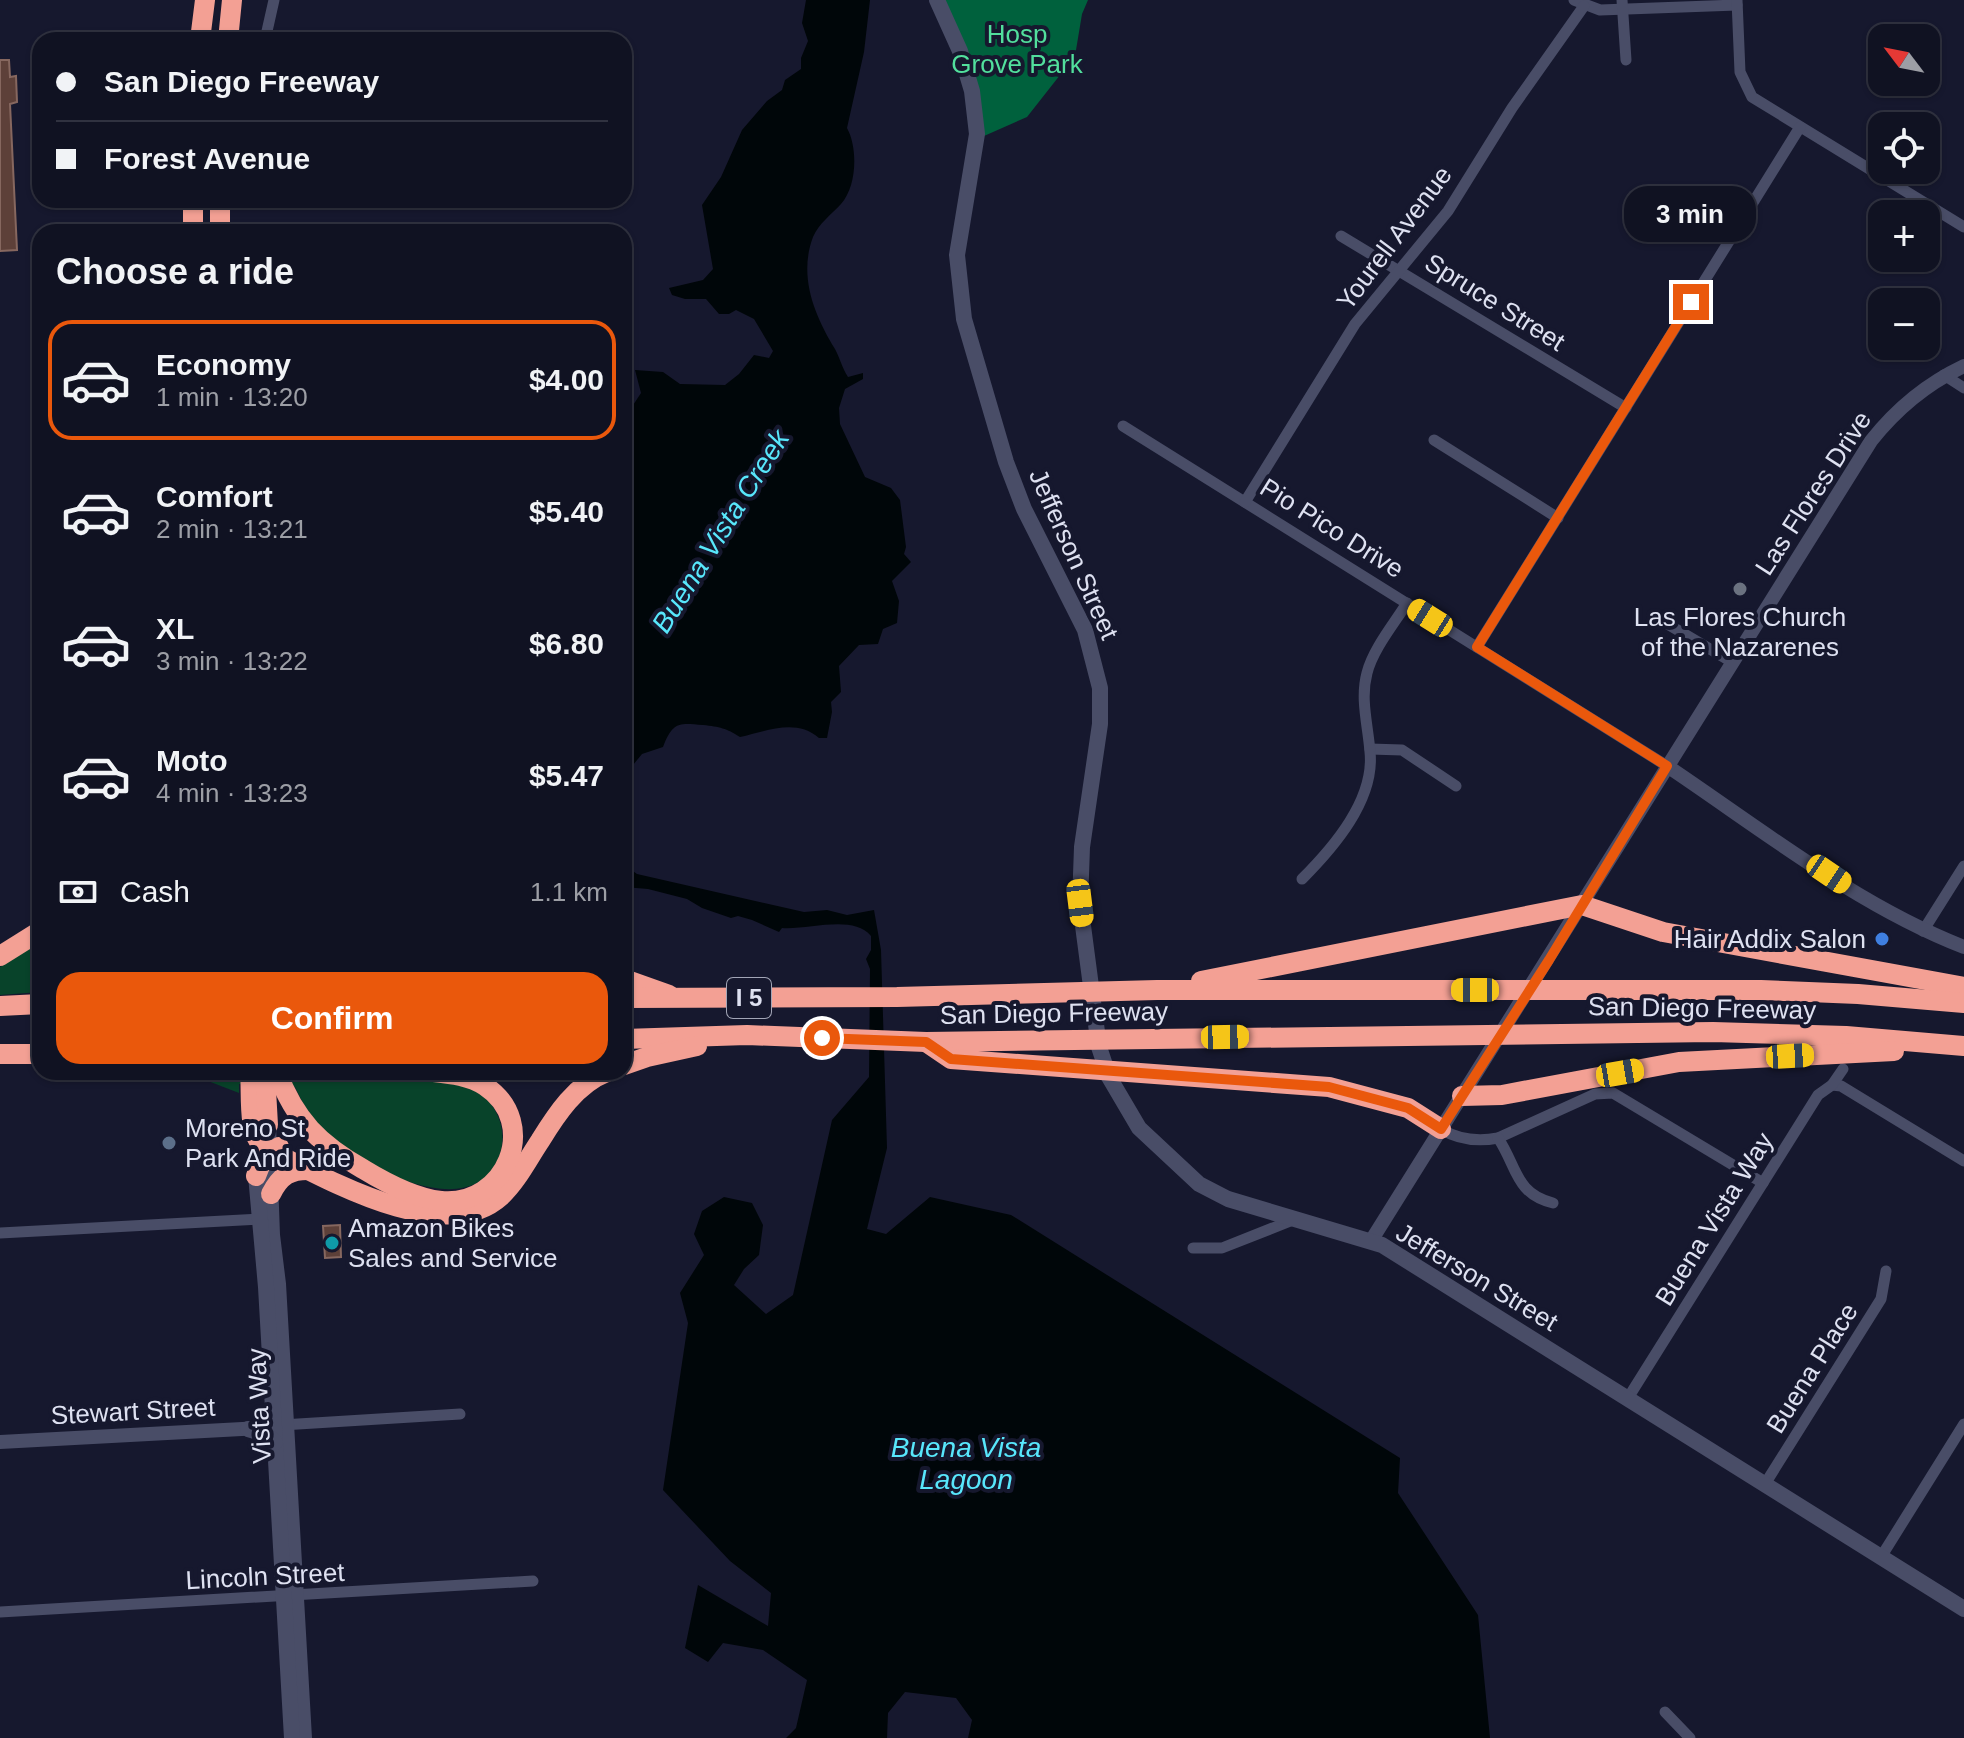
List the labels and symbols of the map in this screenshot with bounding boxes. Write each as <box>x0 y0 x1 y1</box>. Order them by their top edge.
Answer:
park label: Hosp Grove Park <box>951 19 1084 79</box>
north arrow <box>1868 24 1940 96</box>
street label: Yourell Avenue <box>1330 160 1458 316</box>
callout: 3 min <box>1625 186 1757 242</box>
street label: Spruce Street <box>1420 247 1571 357</box>
route end <box>1673 284 1709 320</box>
street label: Las Flores Drive <box>1749 405 1877 581</box>
water label: Buena Vista Creek <box>646 423 796 638</box>
street label: Jefferson Street <box>1023 464 1125 644</box>
street label: Pio Pico Drive <box>1255 472 1409 584</box>
marker: Las Flores Church of the Nazarenes <box>1731 580 1749 598</box>
car <box>1403 595 1457 641</box>
place label: Las Flores Church of the Nazarenes <box>1634 602 1846 662</box>
car <box>1802 851 1856 897</box>
car <box>1065 878 1095 928</box>
place label: Hair Addix Salon <box>1674 924 1866 954</box>
marker: Hair Addix Salon <box>1873 930 1891 948</box>
road number: I 5 <box>727 978 771 1018</box>
car <box>1451 978 1499 1002</box>
street label: San Diego Freeway <box>1588 991 1816 1025</box>
street label: San Diego Freeway <box>940 996 1168 1030</box>
route start <box>804 1020 840 1056</box>
car <box>1201 1025 1249 1049</box>
car <box>1765 1043 1815 1069</box>
car <box>1594 1057 1646 1089</box>
place label: Moreno St Park And Ride <box>185 1113 351 1173</box>
street label: Buena Vista Way <box>1649 1127 1779 1311</box>
marker: Moreno St Park And Ride <box>160 1134 178 1152</box>
place label: Amazon Bikes Sales and Service <box>348 1213 558 1273</box>
street label: Jefferson Street <box>1391 1217 1564 1337</box>
marker: Amazon Bikes Sales and Service <box>323 1234 341 1252</box>
street label: Buena Place <box>1760 1298 1864 1438</box>
street label: Vista Way <box>241 1347 277 1465</box>
street label: Stewart Street <box>50 1392 217 1430</box>
water label: Buena Vista Lagoon <box>891 1432 1041 1495</box>
street label: Lincoln Street <box>185 1557 346 1595</box>

